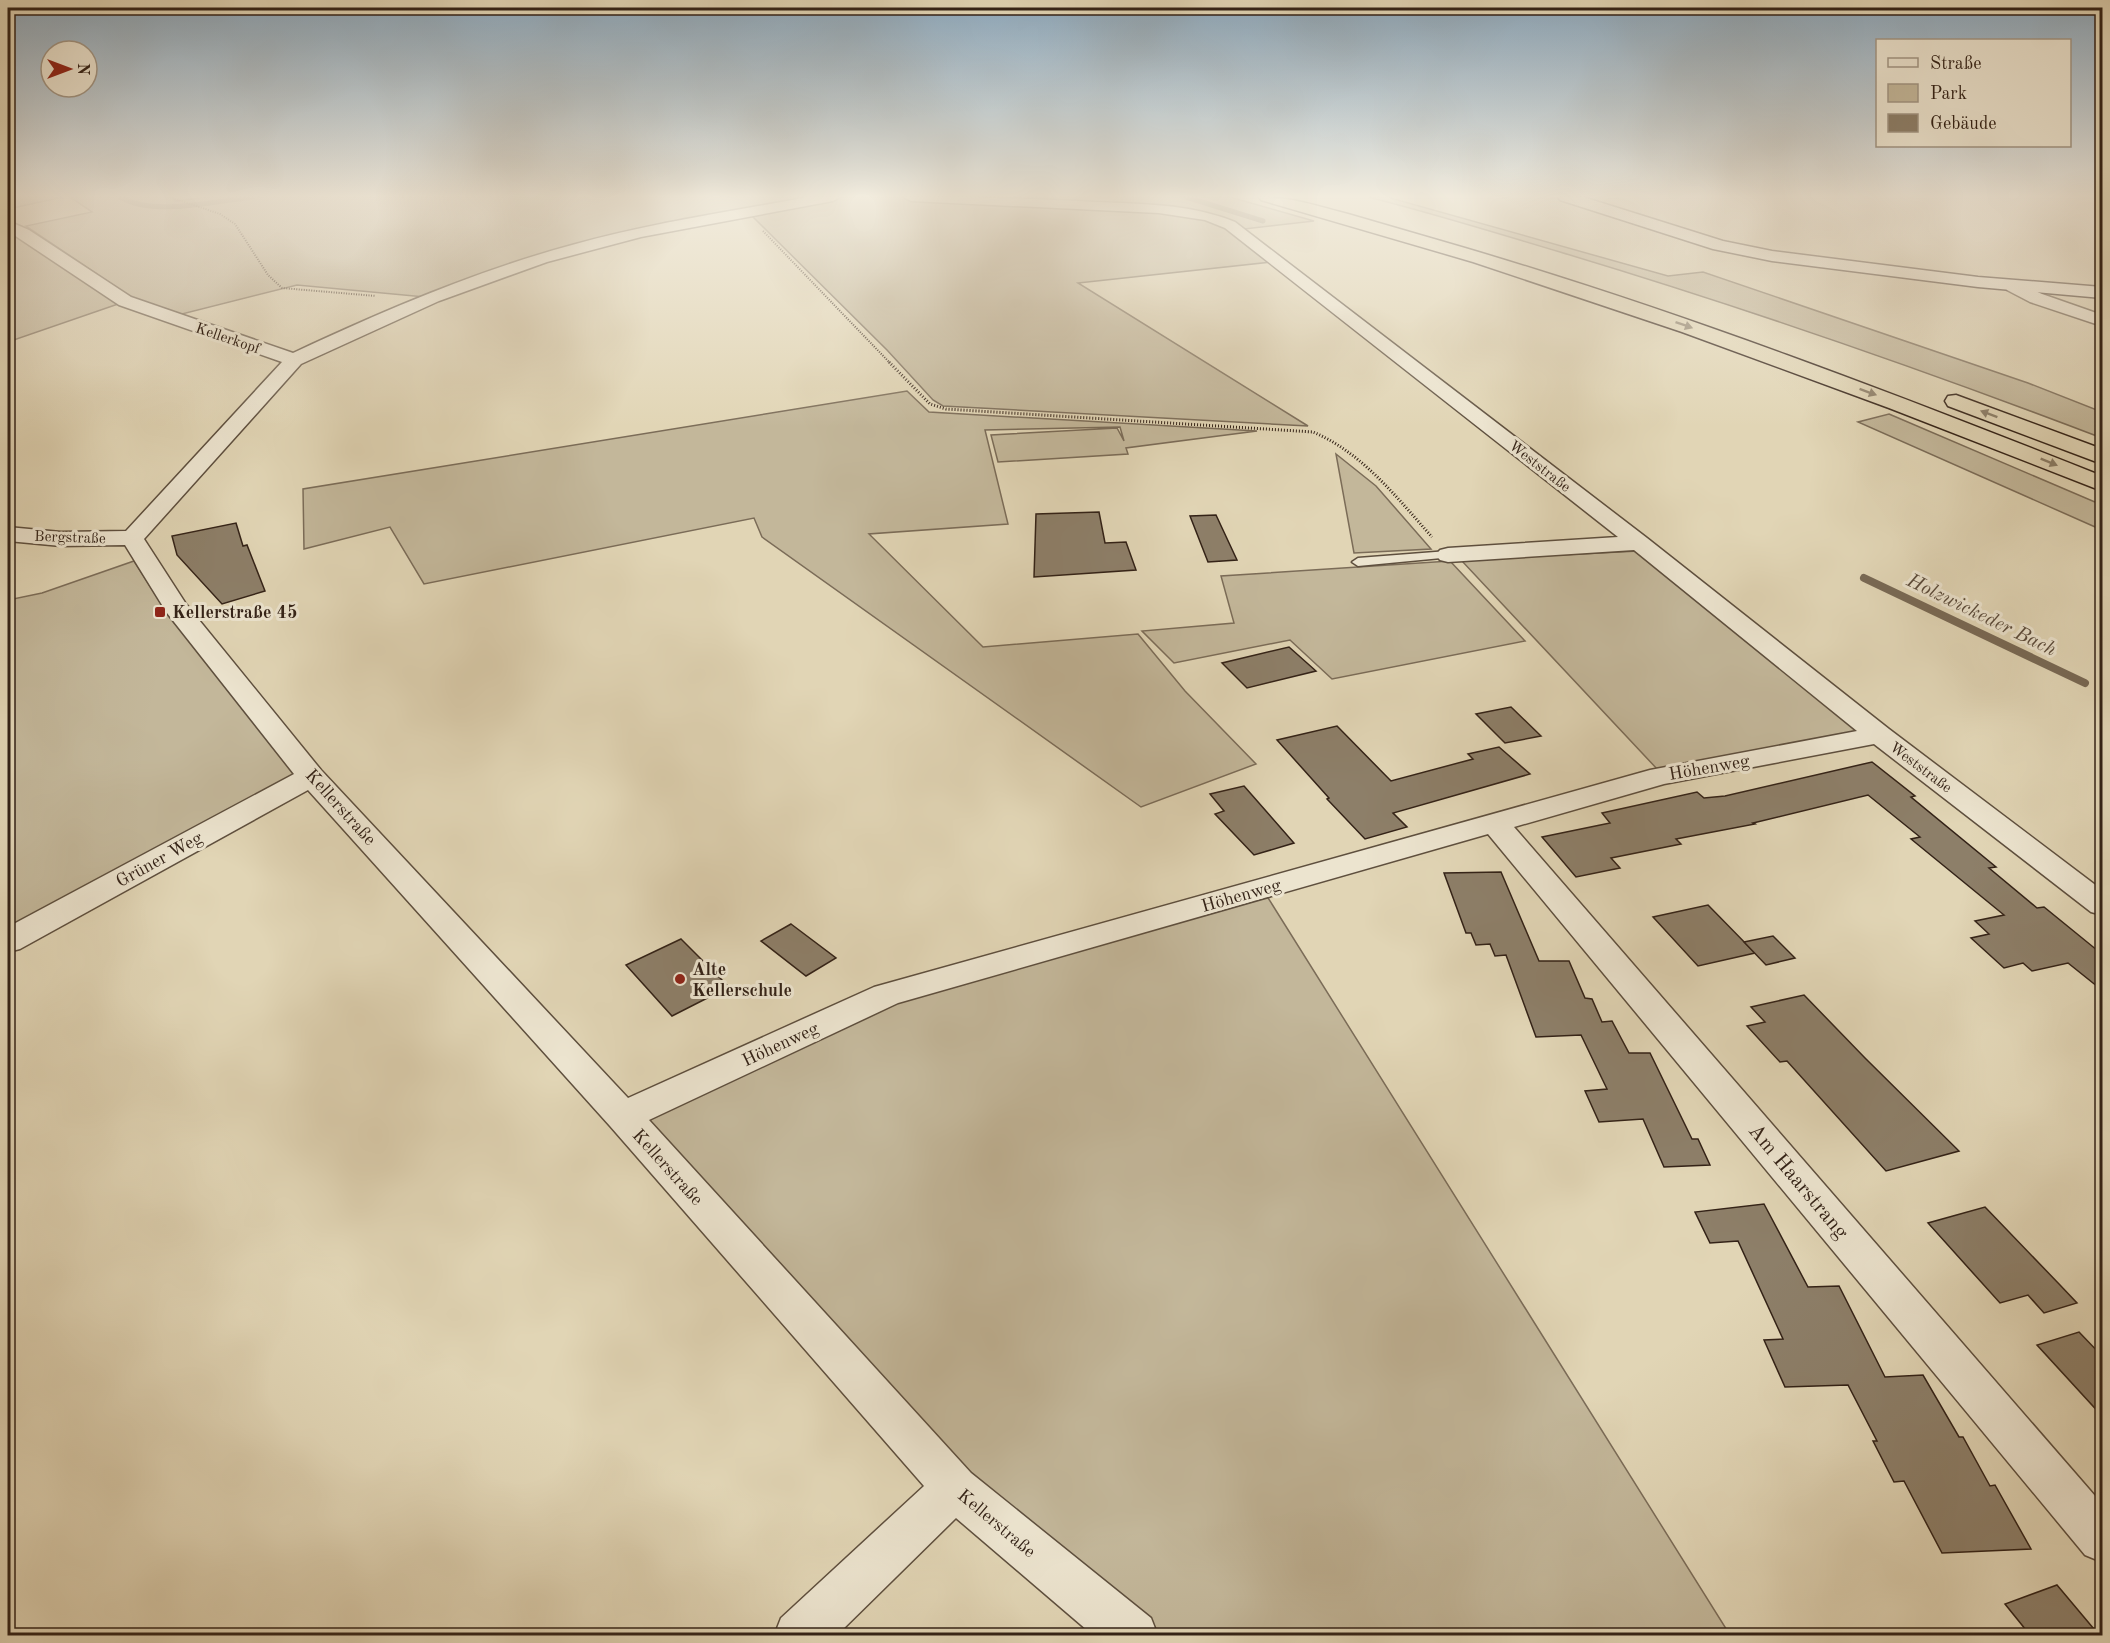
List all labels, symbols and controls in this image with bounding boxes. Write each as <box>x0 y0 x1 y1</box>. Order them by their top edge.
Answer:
north arrow <box>39 39 99 99</box>
legend <box>1876 39 2071 147</box>
text: Straße <box>1930 55 1981 73</box>
text: N <box>74 63 90 76</box>
text: Park <box>1930 85 1967 103</box>
text: Gebäude <box>1930 115 1997 133</box>
street label: Kellerkopf <box>193 321 263 358</box>
one-way arrow <box>1675 321 1693 331</box>
one-way arrow <box>1859 387 1877 397</box>
one-way arrow <box>1980 408 1998 418</box>
street label: Weststraße <box>1506 439 1573 496</box>
one-way arrow <box>2041 457 2059 467</box>
street label: Bergstraße <box>34 530 106 547</box>
water label: Holzwickeder Bach <box>1902 571 2059 661</box>
place label: Kellerstraße 45 <box>172 604 297 622</box>
marker: Kellerstraße 45 <box>153 605 167 619</box>
street label: Weststraße <box>1886 740 1954 796</box>
street label: Höhenweg <box>1667 752 1751 784</box>
street label: Kellerstraße <box>302 766 379 849</box>
street label: Grüner Weg <box>113 829 206 891</box>
street label: Höhenweg <box>1199 876 1283 916</box>
place label: Alte Kellerschule <box>692 961 792 1000</box>
marker: Alte Kellerschule <box>673 972 687 986</box>
street label: Höhenweg <box>739 1019 822 1070</box>
street label: Am Haarstrang <box>1744 1121 1852 1244</box>
street label: Kellerstraße <box>629 1126 706 1209</box>
street label: Kellerstraße <box>954 1486 1039 1561</box>

